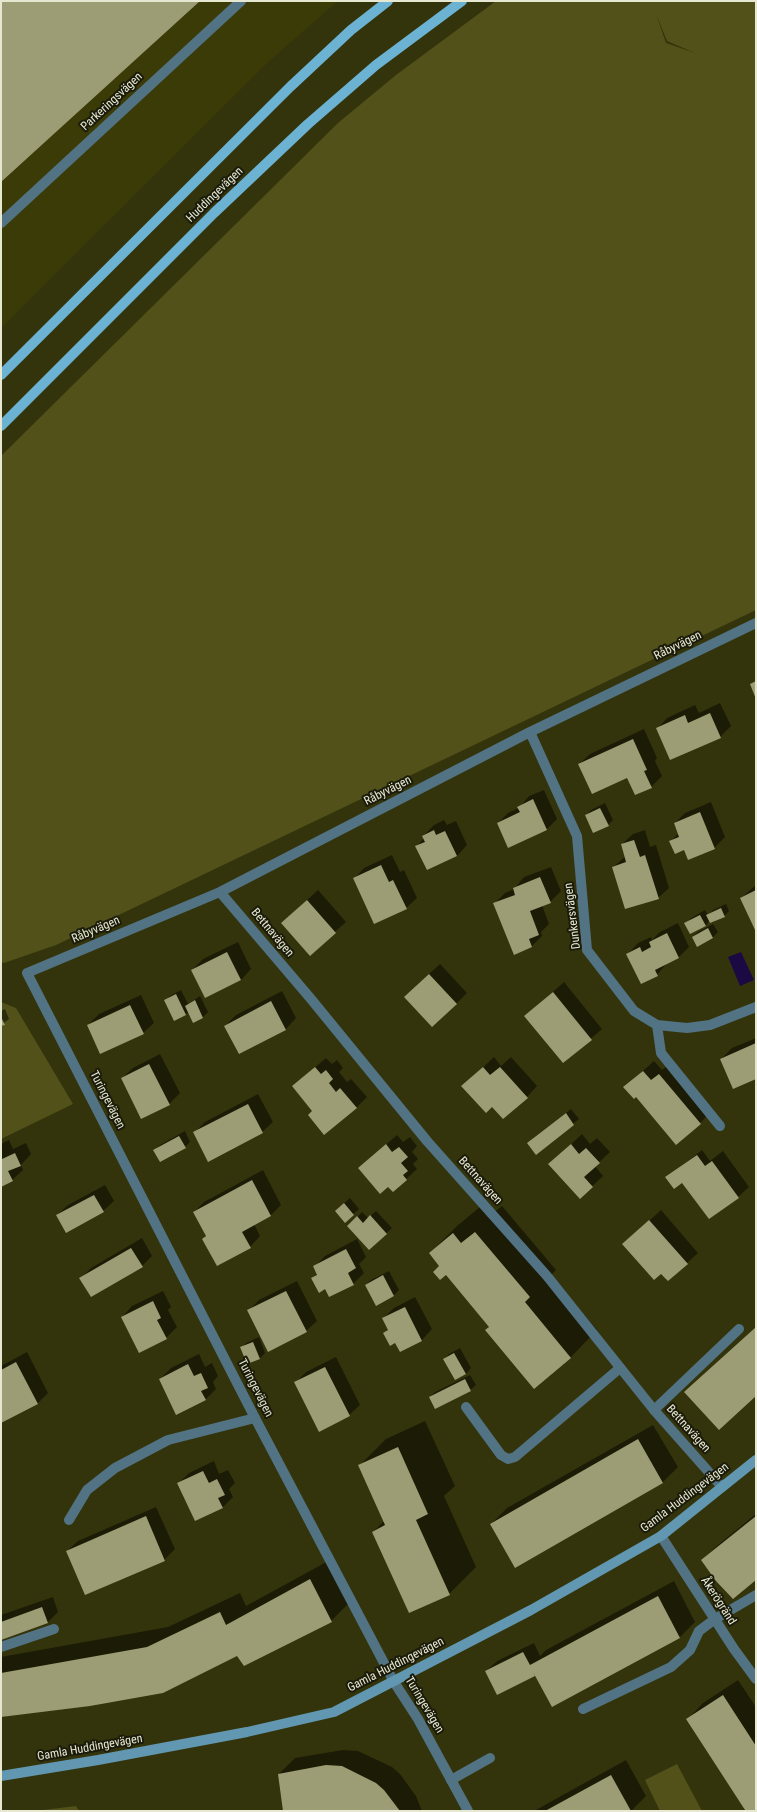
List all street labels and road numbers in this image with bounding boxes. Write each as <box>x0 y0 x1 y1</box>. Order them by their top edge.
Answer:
street label: Parkeringsvägen <box>78 70 146 134</box>
street label: Huddingevägen <box>184 164 246 226</box>
street label: Råbyvägen <box>652 628 704 664</box>
street label: Råbyvägen <box>362 773 414 809</box>
street label: Dunkersvägen <box>562 882 584 950</box>
street label: Bettnavägen <box>248 906 296 960</box>
street label: Råbyvägen <box>70 913 122 947</box>
street label: Turingevägen <box>86 1069 128 1131</box>
street label: Bettnavägen <box>455 1154 505 1208</box>
street label: Turingevägen <box>234 1357 276 1419</box>
street label: Bettnavägen <box>663 1402 713 1456</box>
street label: Gamla Huddingevägen <box>638 1460 732 1536</box>
street label: Åkerögränd <box>697 1574 739 1628</box>
street label: Gamla Huddingevägen <box>345 1634 447 1696</box>
street label: Turingevägen <box>402 1674 446 1736</box>
street label: Gamla Huddingevägen <box>36 1732 144 1764</box>

